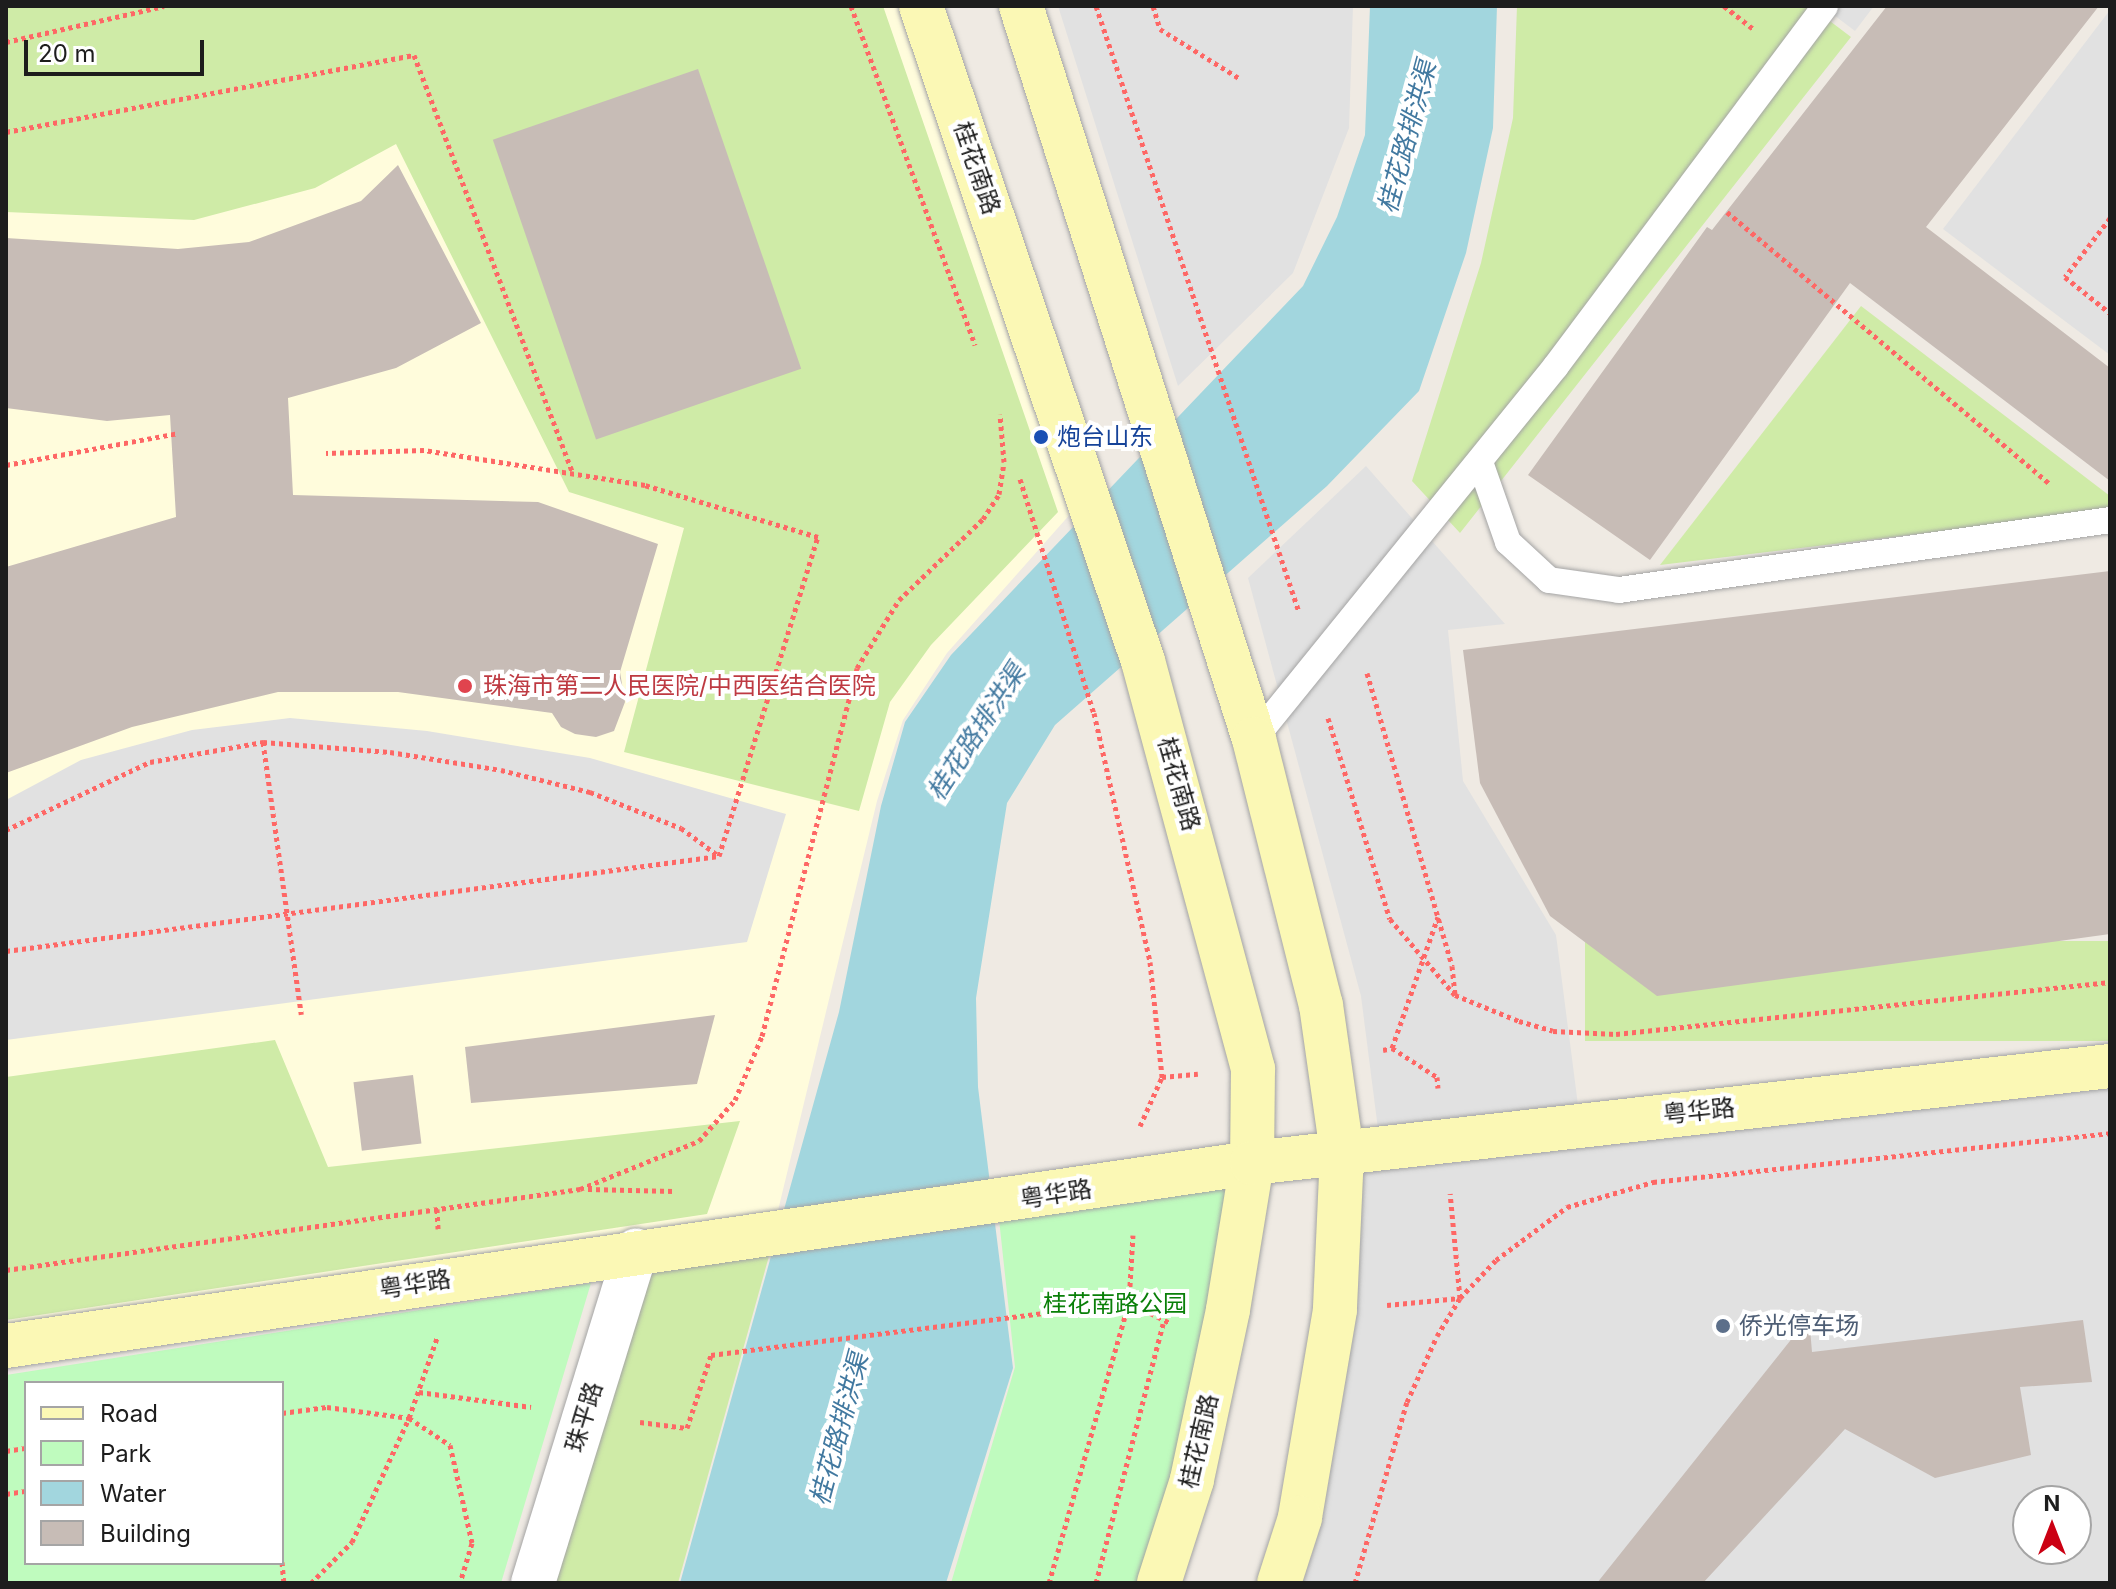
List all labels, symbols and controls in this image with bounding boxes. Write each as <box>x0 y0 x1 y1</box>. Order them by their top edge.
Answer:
scale bar <box>28 24 208 74</box>
text: 20 m <box>38 39 96 68</box>
water label: 桂花路排洪渠 <box>1372 58 1442 216</box>
street label: 桂花南路 <box>948 118 1006 218</box>
place label: 炮台山东 <box>1057 423 1153 451</box>
marker: 炮台山东 <box>1032 428 1050 446</box>
water label: 桂花路排洪渠 <box>920 658 1032 806</box>
place label: 珠海市第二人民医院/中西医结合医院 <box>483 672 876 700</box>
marker: 珠海市第二人民医院/中西医结合医院 <box>454 675 476 697</box>
street label: 桂花南路 <box>1152 734 1206 834</box>
street label: 粤华路 <box>1662 1093 1736 1129</box>
street label: 粤华路 <box>1018 1174 1094 1214</box>
street label: 粤华路 <box>377 1264 453 1304</box>
park label: 桂花南路公园 <box>1043 1290 1187 1318</box>
place label: 侨光停车场 <box>1739 1312 1859 1340</box>
marker: 侨光停车场 <box>1714 1317 1732 1335</box>
water label: 桂花路排洪渠 <box>804 1350 874 1508</box>
street label: 珠平路 <box>560 1378 608 1456</box>
legend <box>24 1381 284 1565</box>
street label: 桂花南路 <box>1174 1391 1224 1491</box>
text: Road <box>100 1399 158 1428</box>
text: Park <box>100 1439 151 1468</box>
text: Water <box>100 1479 167 1508</box>
north arrow <box>2012 1485 2092 1565</box>
text: N <box>2044 1490 2060 1516</box>
text: Building <box>100 1519 191 1548</box>

